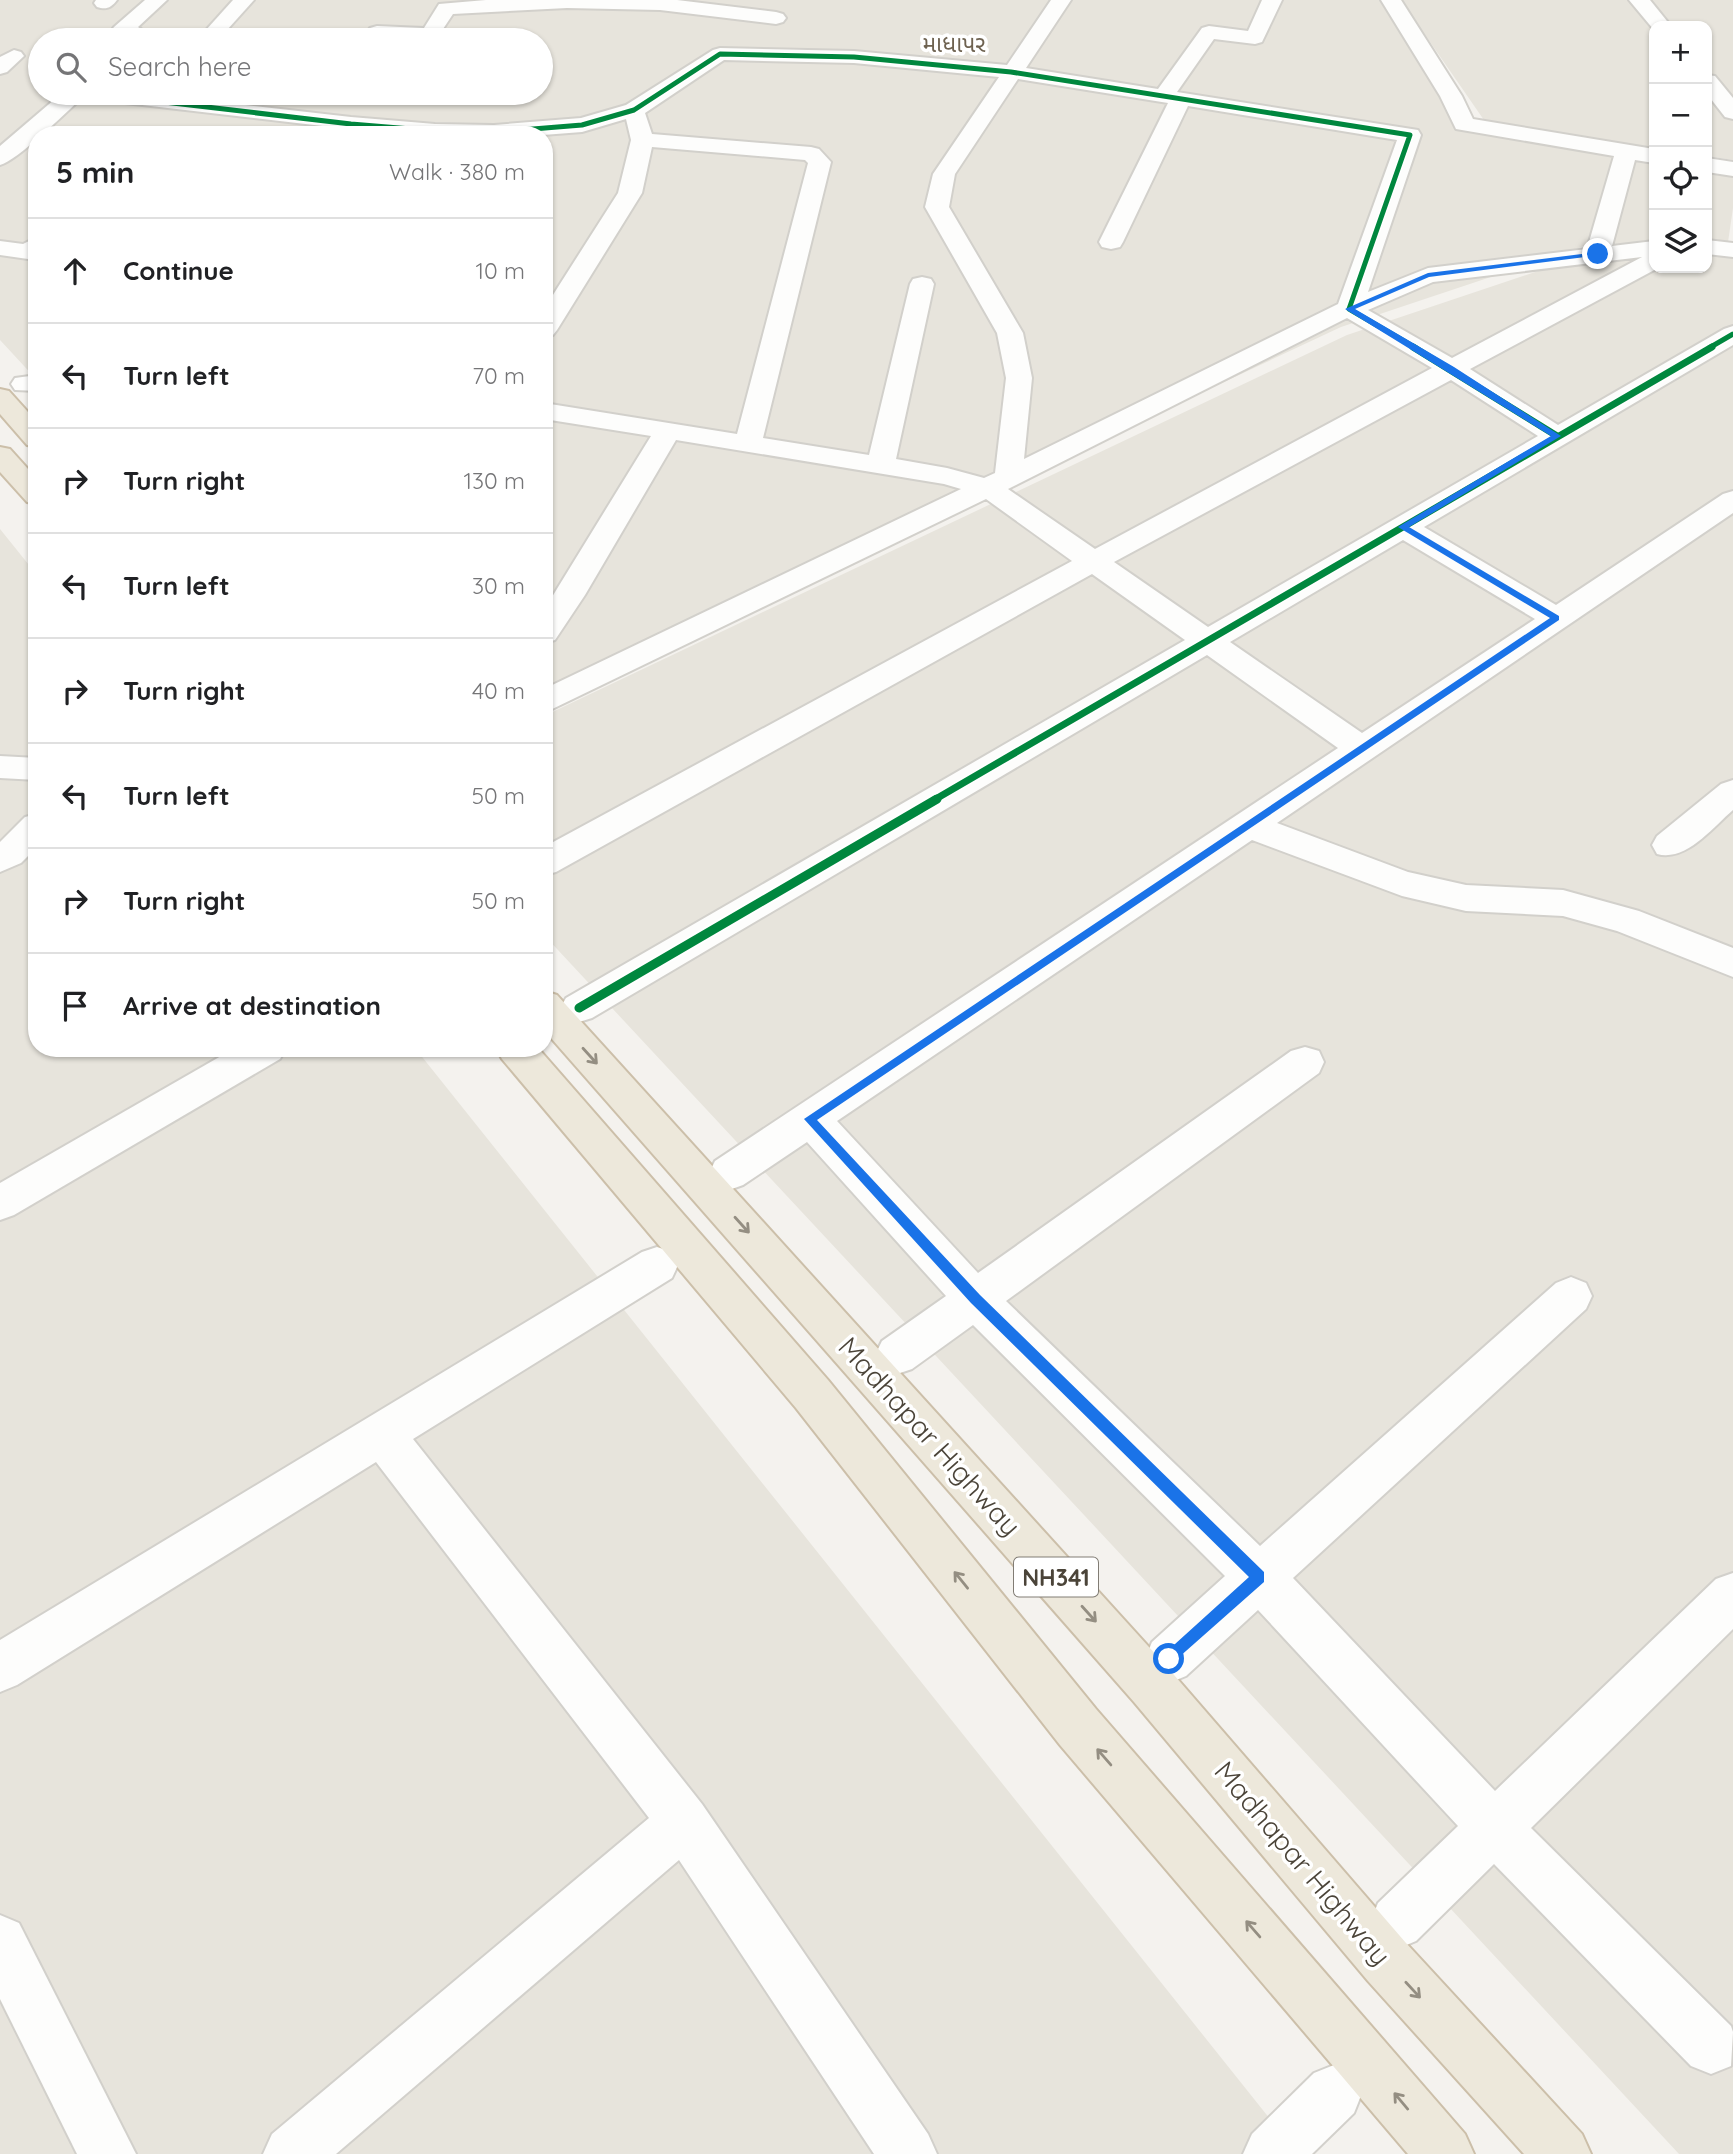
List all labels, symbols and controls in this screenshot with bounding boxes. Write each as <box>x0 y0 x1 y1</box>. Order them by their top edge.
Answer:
map controls <box>1649 21 1712 273</box>
button: + <box>1649 21 1712 84</box>
search box <box>28 28 553 105</box>
district label: માધાપર <box>922 29 986 58</box>
icon: search <box>52 48 90 86</box>
text: Search here <box>108 50 252 83</box>
button: − <box>1649 84 1712 147</box>
button: locate <box>1649 147 1712 210</box>
text: 5 min <box>56 153 134 191</box>
text: Walk · 380 m <box>389 157 525 186</box>
button: layers <box>1649 210 1712 273</box>
route end <box>1582 238 1613 269</box>
icon: ahead <box>56 252 94 290</box>
text: Continue <box>123 254 234 287</box>
text: 10 m <box>476 256 525 285</box>
icon: left <box>56 357 94 395</box>
text: Turn left <box>123 359 230 392</box>
text: 70 m <box>472 361 525 390</box>
icon: right <box>56 462 94 500</box>
text: Turn right <box>123 464 245 497</box>
text: 130 m <box>463 466 525 495</box>
icon: left <box>56 567 94 605</box>
text: Turn left <box>123 569 230 602</box>
text: 30 m <box>472 571 525 600</box>
icon: right <box>56 672 94 710</box>
text: Turn right <box>123 674 245 707</box>
text: 40 m <box>472 676 525 705</box>
icon: left <box>56 777 94 815</box>
text: Turn left <box>123 779 230 812</box>
text: 50 m <box>472 781 525 810</box>
icon: right <box>56 882 94 920</box>
text: Turn right <box>123 884 245 917</box>
text: 50 m <box>472 886 525 915</box>
icon: arrive <box>56 987 94 1025</box>
text: Arrive at destination <box>123 989 381 1022</box>
one-way arrow <box>582 1046 598 1064</box>
one-way arrow <box>734 1216 750 1234</box>
street label: Madhapar Highway <box>831 1329 1029 1543</box>
road number: NH341 <box>1014 1558 1098 1596</box>
one-way arrow <box>953 1572 968 1590</box>
one-way arrow <box>1080 1605 1097 1622</box>
route start <box>1153 1643 1184 1674</box>
one-way arrow <box>1096 1748 1112 1766</box>
street label: Madhapar Highway <box>1207 1754 1399 1972</box>
one-way arrow <box>1245 1920 1261 1938</box>
one-way arrow <box>1405 1982 1422 1999</box>
one-way arrow <box>1393 2093 1409 2111</box>

